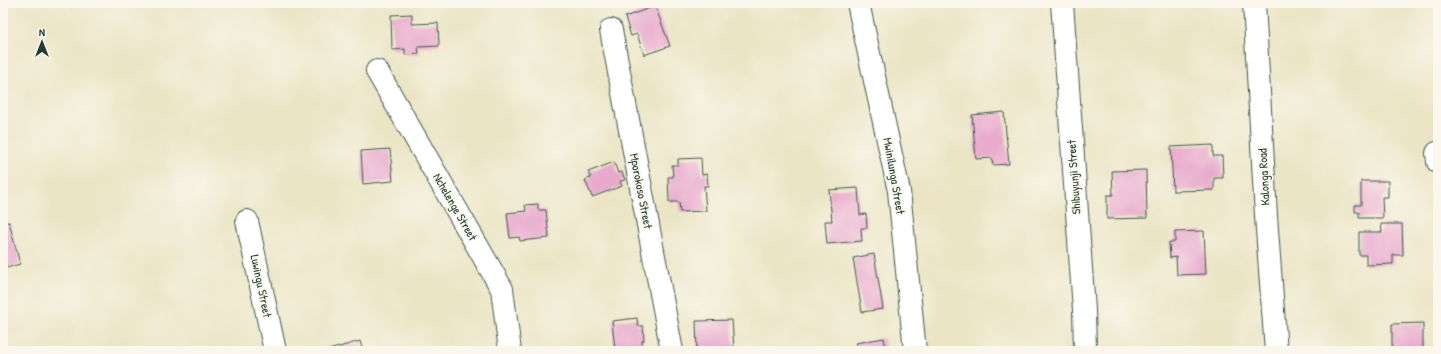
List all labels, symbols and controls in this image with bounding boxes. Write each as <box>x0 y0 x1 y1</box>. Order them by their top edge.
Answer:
north arrow <box>22 22 62 62</box>
text: N <box>39 25 45 39</box>
street label: Mwinilunga Street <box>879 136 910 216</box>
street label: Shibuyunji Street <box>1062 138 1085 215</box>
street label: Kalonga Road <box>1254 148 1273 206</box>
street label: Mporokoso Street <box>626 152 657 231</box>
street label: Nchelenge Street <box>429 170 482 244</box>
street label: Luwingu Street <box>247 253 277 320</box>

